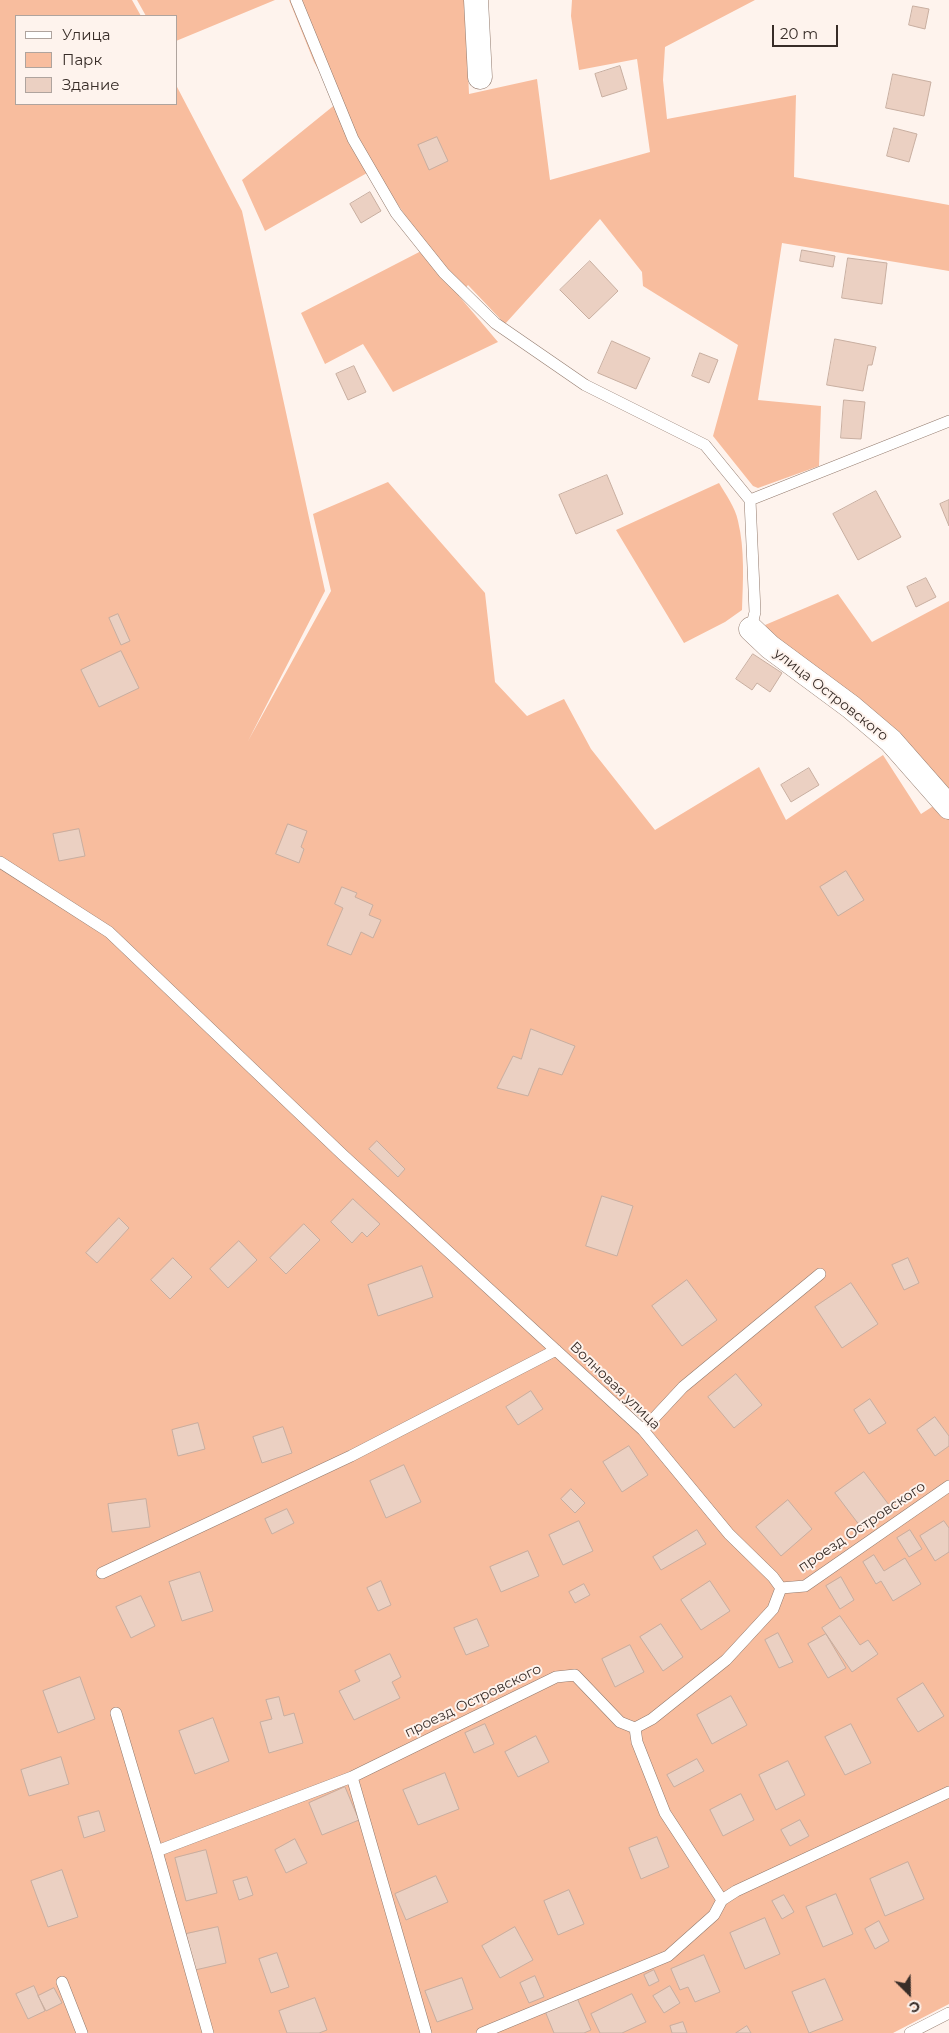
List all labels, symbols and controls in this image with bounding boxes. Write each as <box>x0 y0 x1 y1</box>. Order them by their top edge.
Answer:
legend <box>15 15 178 105</box>
scale bar <box>774 15 840 47</box>
text: 20 m <box>780 24 818 43</box>
text: Улица <box>62 25 110 44</box>
text: Парк <box>62 50 102 69</box>
text: Здание <box>62 75 120 94</box>
street label: улица Островского <box>770 645 892 745</box>
street label: Волновая улица <box>566 1339 664 1433</box>
street label: проезд Островского <box>795 1478 929 1576</box>
street label: проезд Островского <box>402 1661 544 1741</box>
north arrow <box>884 1968 934 2018</box>
text: С <box>907 1997 923 2017</box>

